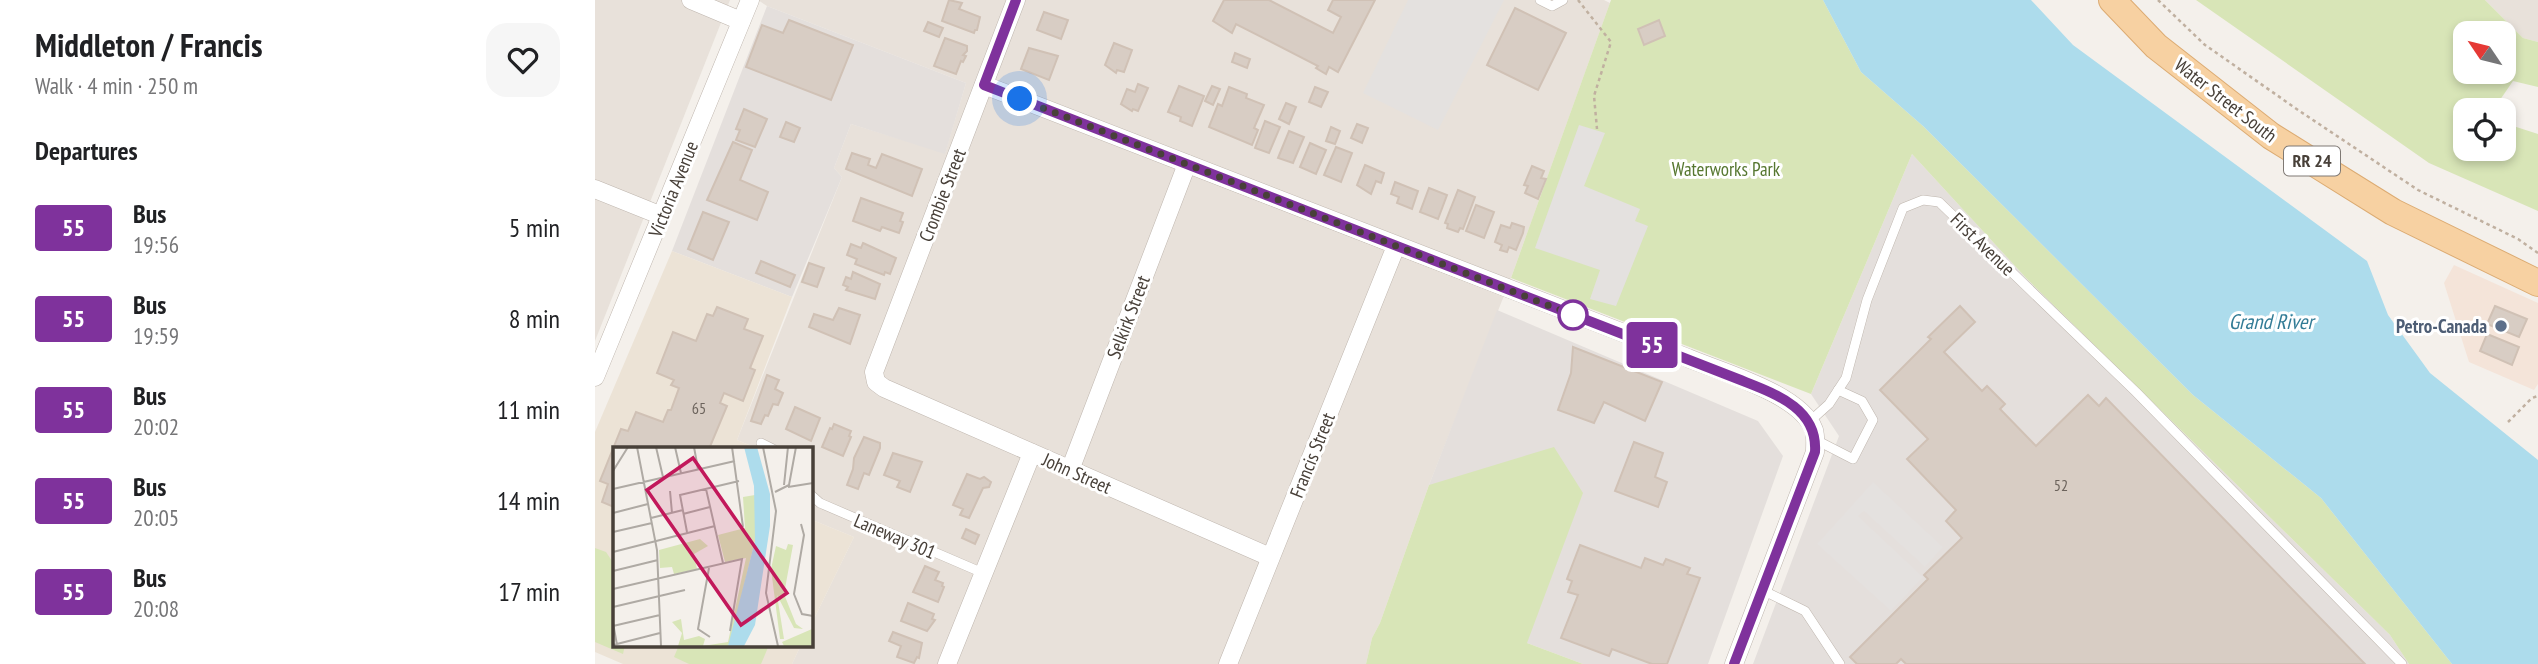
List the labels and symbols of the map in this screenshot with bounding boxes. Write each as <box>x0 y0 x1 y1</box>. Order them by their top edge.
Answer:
north arrow <box>2453 21 2517 84</box>
street label: Water Street South <box>2170 53 2282 147</box>
your location <box>1002 81 1037 116</box>
street label: Victoria Avenue <box>642 137 703 241</box>
street label: Crombie Street <box>913 144 971 245</box>
road number: RR 24 <box>2284 146 2340 176</box>
park label: Waterworks Park <box>1672 157 1781 181</box>
street label: First Avenue <box>1946 207 2020 281</box>
street label: Selkirk Street <box>1101 271 1155 362</box>
unlabelled marker <box>1558 300 1588 330</box>
water label: Grand River <box>2229 308 2316 335</box>
place label: Petro-Canada <box>2396 314 2487 338</box>
marker: Petro-Canada <box>2493 318 2509 334</box>
line badge: 55 <box>1621 322 1683 368</box>
house number: 65 <box>692 398 706 418</box>
street label: Francis Street <box>1284 408 1340 501</box>
inset map <box>613 447 812 646</box>
street label: John Street <box>1038 447 1116 499</box>
house number: 52 <box>2054 475 2068 495</box>
street label: Laneway 301 <box>851 508 939 564</box>

